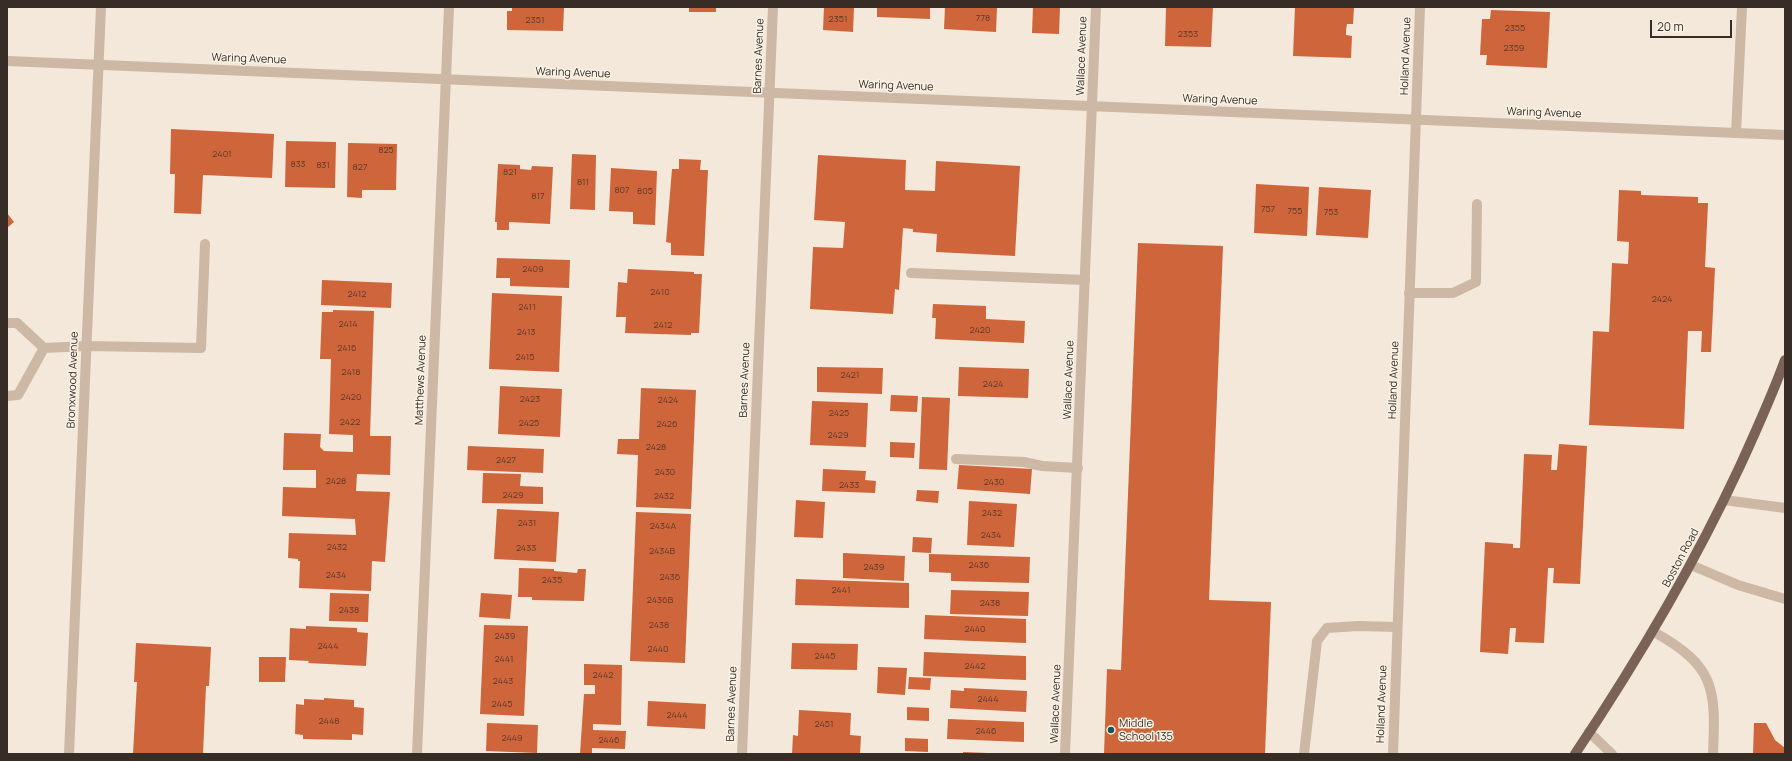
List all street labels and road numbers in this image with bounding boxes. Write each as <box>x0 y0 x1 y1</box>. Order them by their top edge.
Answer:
street label: Wallace Avenue <box>1074 16 1090 96</box>
street label: Holland Avenue <box>1398 17 1414 95</box>
street label: Barnes Avenue <box>751 18 767 94</box>
street label: Waring Avenue <box>211 51 287 67</box>
street label: Waring Avenue <box>535 65 611 81</box>
street label: Waring Avenue <box>858 78 934 94</box>
street label: Waring Avenue <box>1182 92 1258 108</box>
street label: Waring Avenue <box>1506 105 1582 121</box>
street label: Bronxwood Avenue <box>65 331 81 429</box>
street label: Matthews Avenue <box>413 335 429 425</box>
street label: Wallace Avenue <box>1061 340 1077 420</box>
street label: Holland Avenue <box>1386 341 1402 419</box>
street label: Barnes Avenue <box>737 342 753 418</box>
street label: Boston Road <box>1660 526 1702 590</box>
street label: Wallace Avenue <box>1048 664 1064 744</box>
street label: Holland Avenue <box>1374 665 1390 743</box>
street label: Barnes Avenue <box>724 666 740 742</box>

